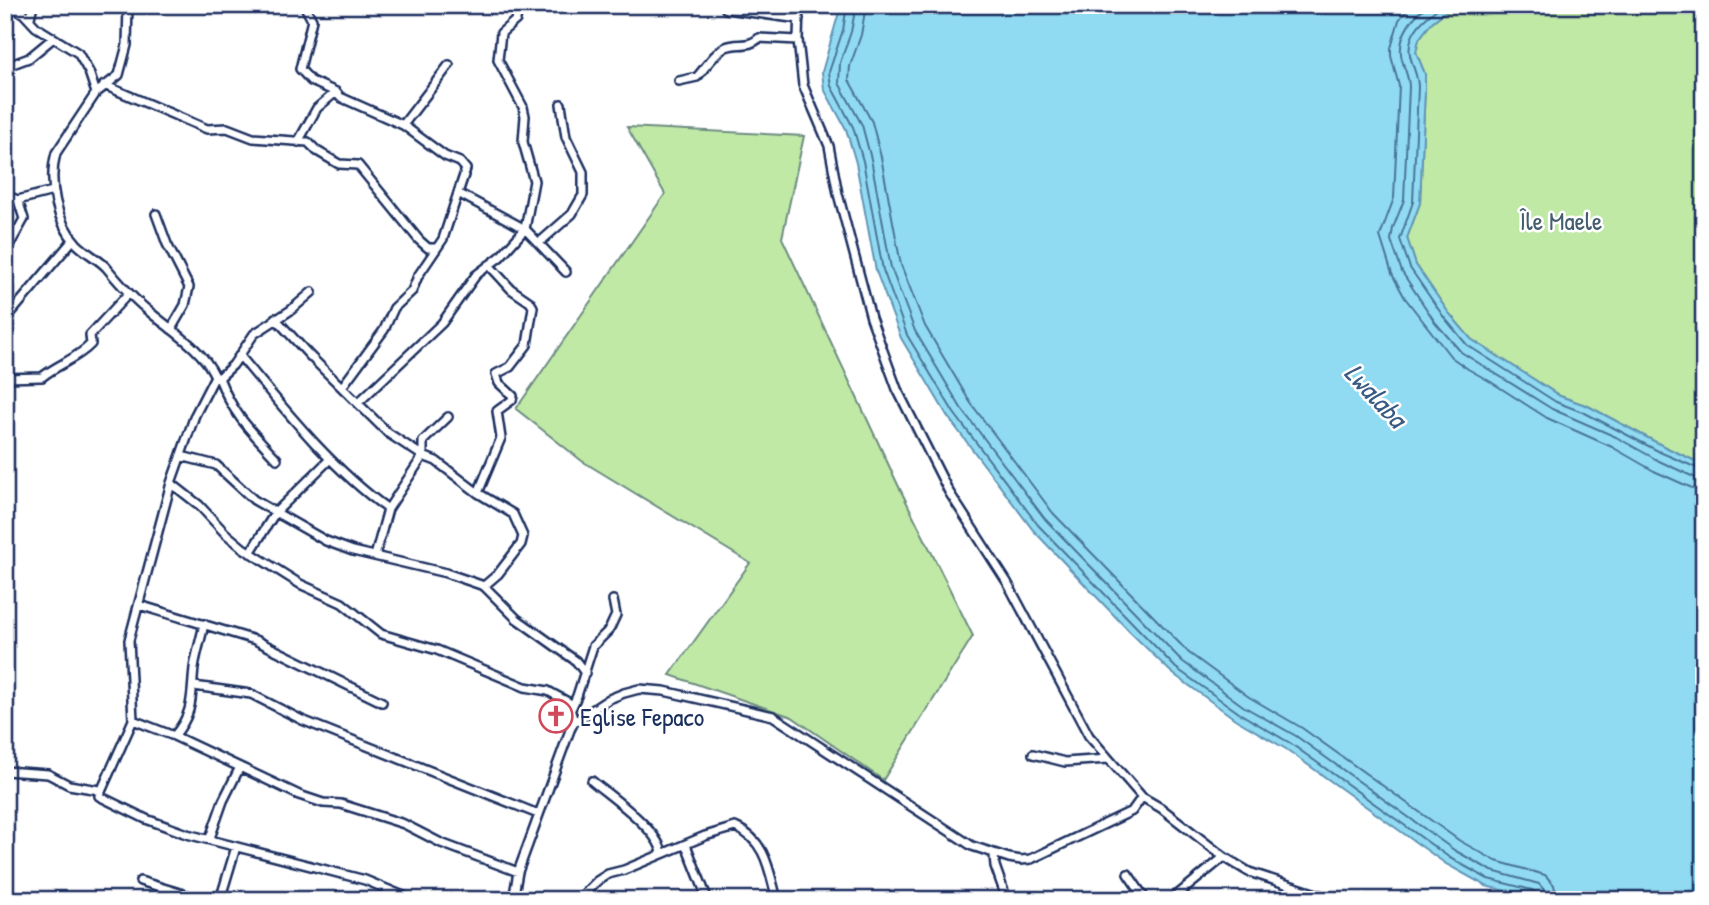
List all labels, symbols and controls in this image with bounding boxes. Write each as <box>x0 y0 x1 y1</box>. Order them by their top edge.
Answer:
park label: Île Maele <box>1519 203 1602 238</box>
water label: Lwalaba <box>1336 355 1418 438</box>
church icon: Eglise Fepaco <box>537 697 575 735</box>
place label: Eglise Fepaco <box>580 699 704 734</box>

